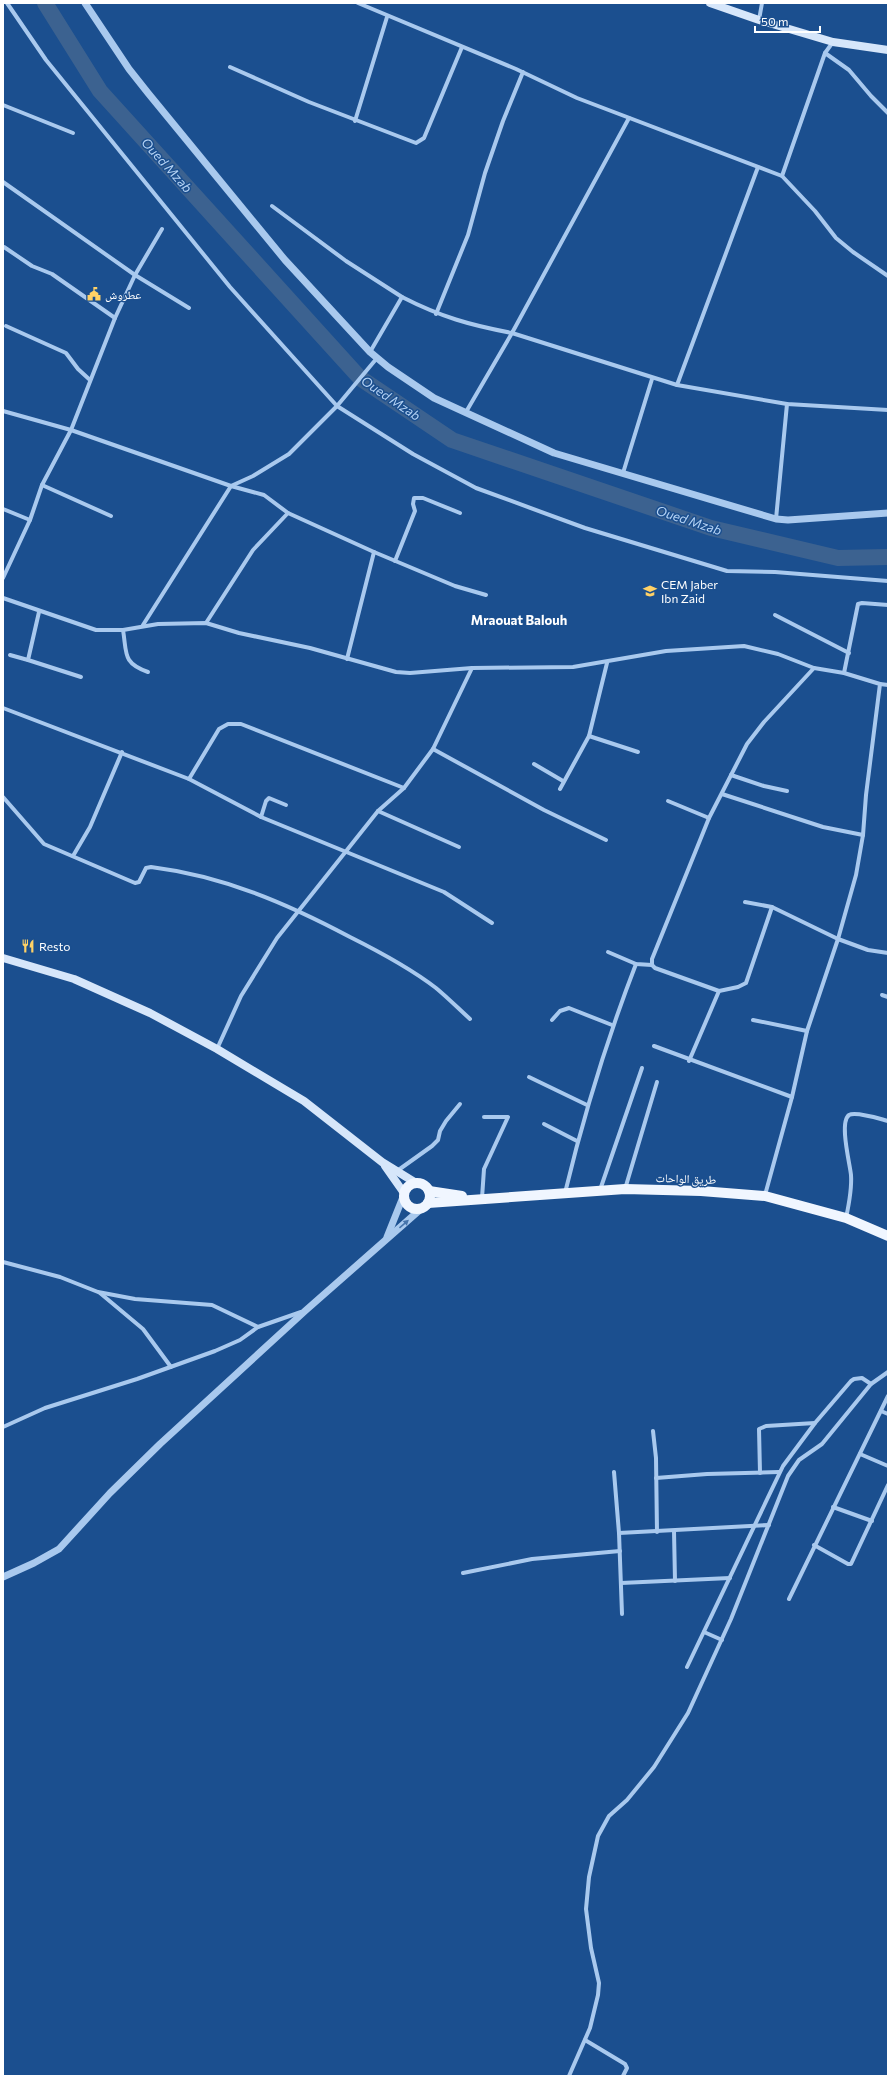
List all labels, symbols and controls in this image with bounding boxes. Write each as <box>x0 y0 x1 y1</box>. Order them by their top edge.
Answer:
scale bar <box>755 8 820 34</box>
text: 50 m <box>761 14 789 28</box>
water label: Oued Mzab <box>138 134 196 196</box>
public building icon: عطروش <box>86 286 102 302</box>
place label: عطروش <box>105 287 141 302</box>
water label: Oued Mzab <box>358 372 424 424</box>
water label: Oued Mzab <box>654 502 724 538</box>
place label: CEM Jaber Ibn Zaid <box>661 577 718 605</box>
school or university icon: CEM Jaber Ibn Zaid <box>642 583 658 599</box>
district label: Mraouat Balouh <box>471 612 567 628</box>
restaurant icon: Resto <box>20 938 36 954</box>
place label: Resto <box>39 939 70 953</box>
street label: طريق الواحات <box>655 1170 717 1187</box>
one-way arrow <box>398 1219 409 1228</box>

